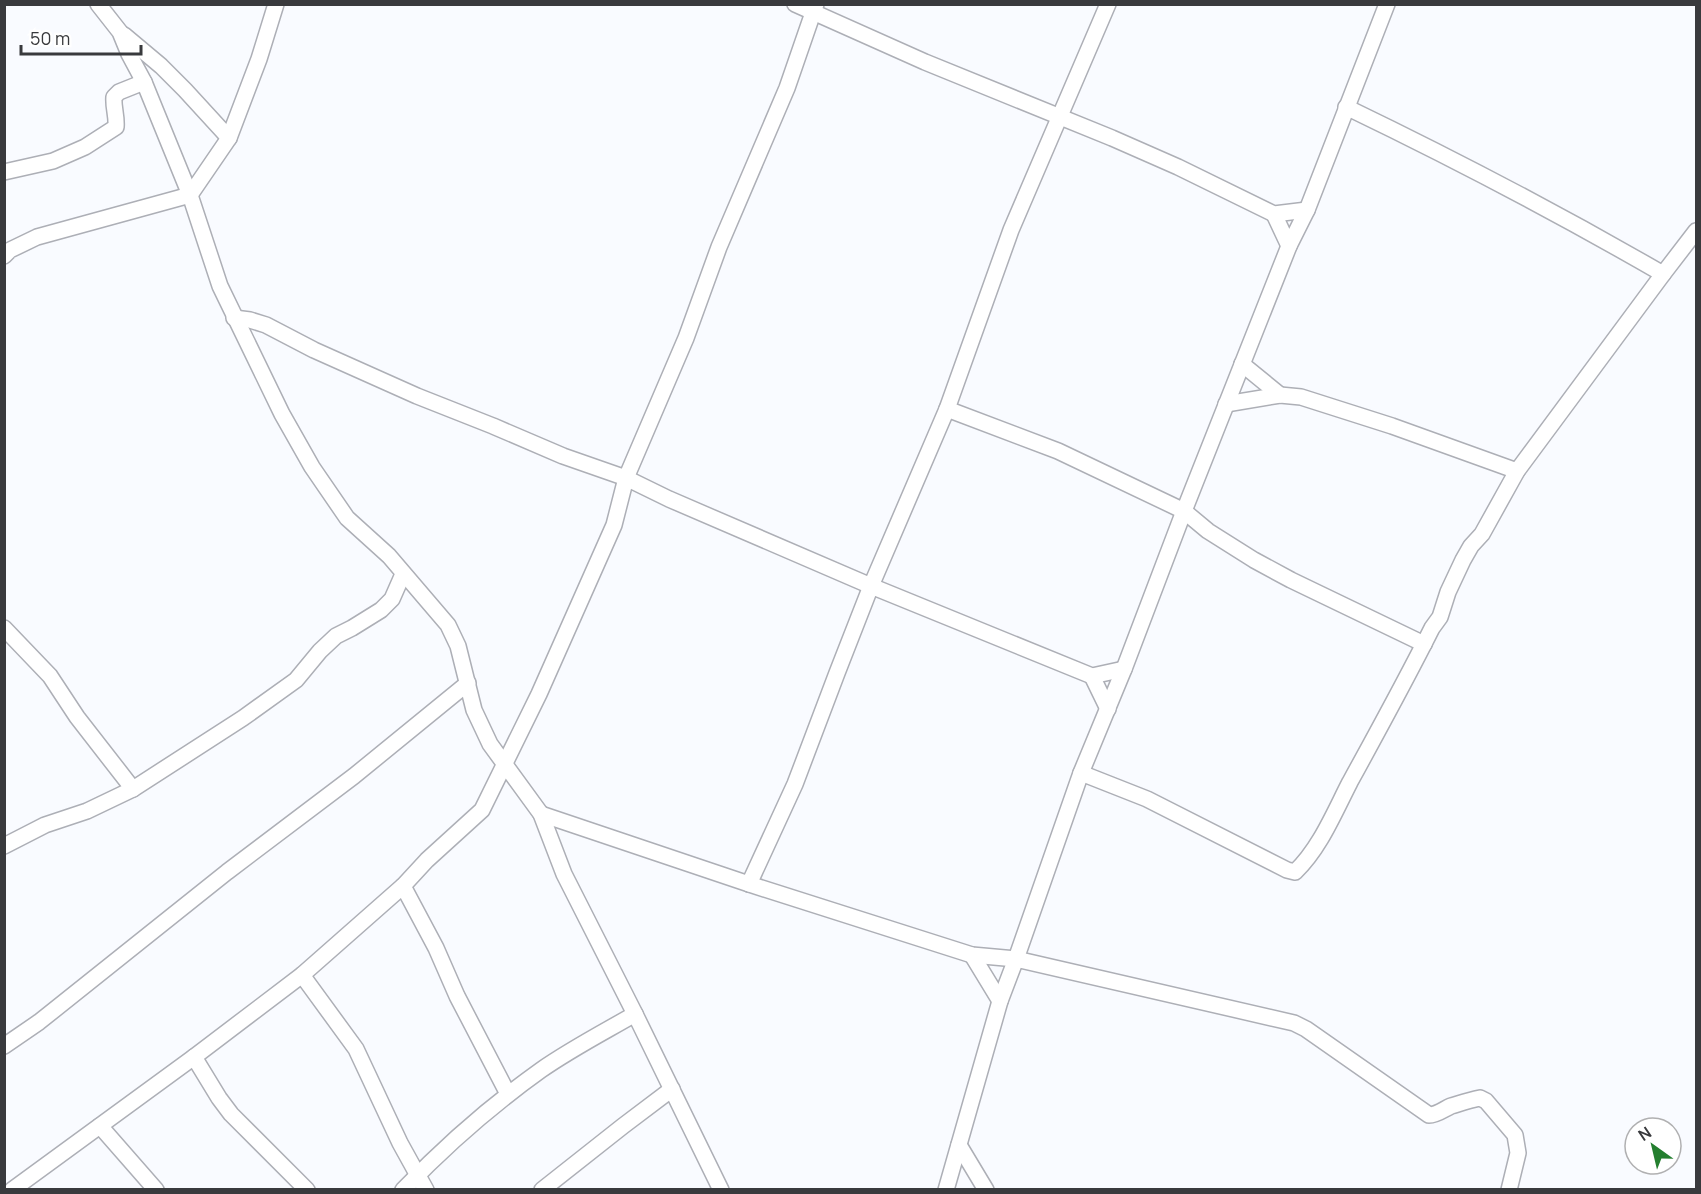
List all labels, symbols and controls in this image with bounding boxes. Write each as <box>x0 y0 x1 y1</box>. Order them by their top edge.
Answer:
scale bar <box>21 18 141 56</box>
text: 50 m <box>30 26 70 50</box>
north arrow <box>1623 1116 1683 1176</box>
text: N <box>1634 1121 1656 1146</box>

